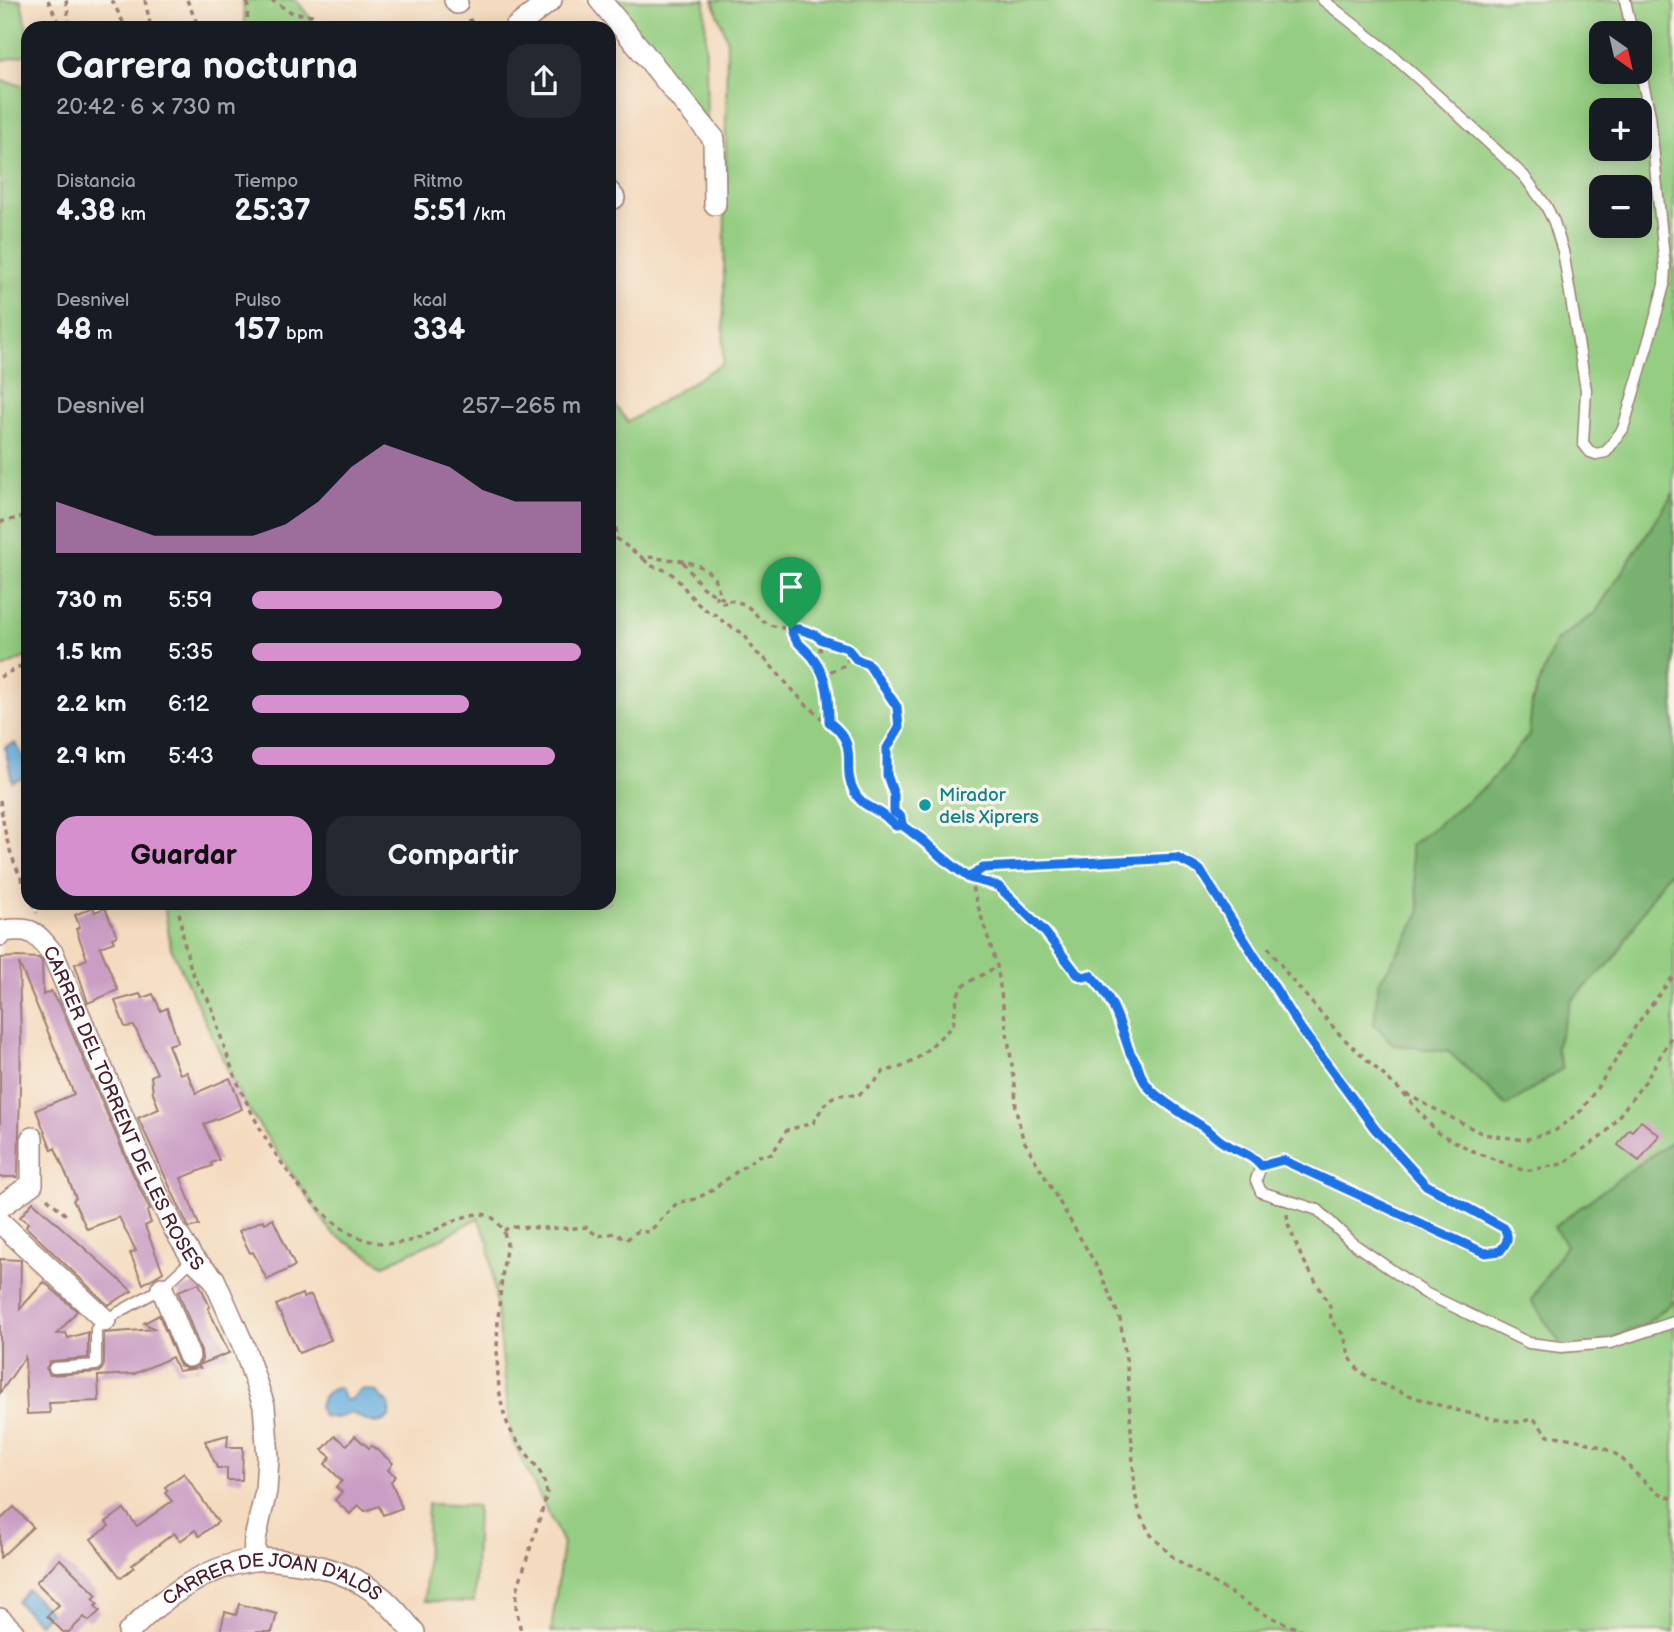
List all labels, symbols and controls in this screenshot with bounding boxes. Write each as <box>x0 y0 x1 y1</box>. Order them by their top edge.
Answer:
north arrow <box>1589 21 1652 84</box>
map controls <box>1589 21 1652 238</box>
text: Carrera nocturna <box>56 44 358 89</box>
button: share <box>507 44 581 118</box>
text: 20:42 · 6 × 730 m <box>56 93 236 121</box>
button: + <box>1589 98 1652 161</box>
text: Distancia <box>56 170 136 193</box>
text: Tiempo <box>234 170 298 193</box>
text: Ritmo <box>413 170 463 193</box>
button: − <box>1589 175 1652 238</box>
text: 4.38 <box>56 193 116 229</box>
text: 25:37 <box>234 193 311 229</box>
text: 5:51 <box>413 193 467 229</box>
text: km <box>116 203 146 226</box>
text: /km <box>467 203 506 226</box>
text: Desnivel <box>56 289 129 312</box>
text: Pulso <box>234 289 281 312</box>
text: kcal <box>413 289 447 312</box>
text: 48 <box>56 312 92 348</box>
text: 157 <box>234 312 281 348</box>
text: 334 <box>413 312 465 348</box>
text: m <box>92 322 113 345</box>
text: bpm <box>281 322 323 345</box>
text: Desnivel <box>56 392 145 420</box>
text: 257–265 m <box>462 392 581 420</box>
pin <box>761 557 821 629</box>
icon: arrive <box>772 568 810 606</box>
text: 730 m <box>56 586 122 614</box>
text: 5:59 <box>168 586 212 614</box>
text: 1.5 km <box>56 638 122 666</box>
text: 5:35 <box>168 638 213 666</box>
text: 2.2 km <box>56 690 127 718</box>
text: 6:12 <box>168 690 209 718</box>
text: 2.9 km <box>56 742 126 770</box>
text: 5:43 <box>168 742 214 770</box>
place label: Mirador dels Xiprers <box>939 784 1039 829</box>
marker: Mirador dels Xiprers <box>917 797 933 813</box>
button: Guardar <box>56 816 312 896</box>
button: Compartir <box>326 816 581 896</box>
street label: CARRER DEL TORRENT DE LES ROSES <box>38 941 208 1276</box>
text: CARRER DE JOAN D'ALÒS <box>158 1549 386 1611</box>
street label: CARRER DE JOAN D'ALÒS <box>156 1592 390 1618</box>

